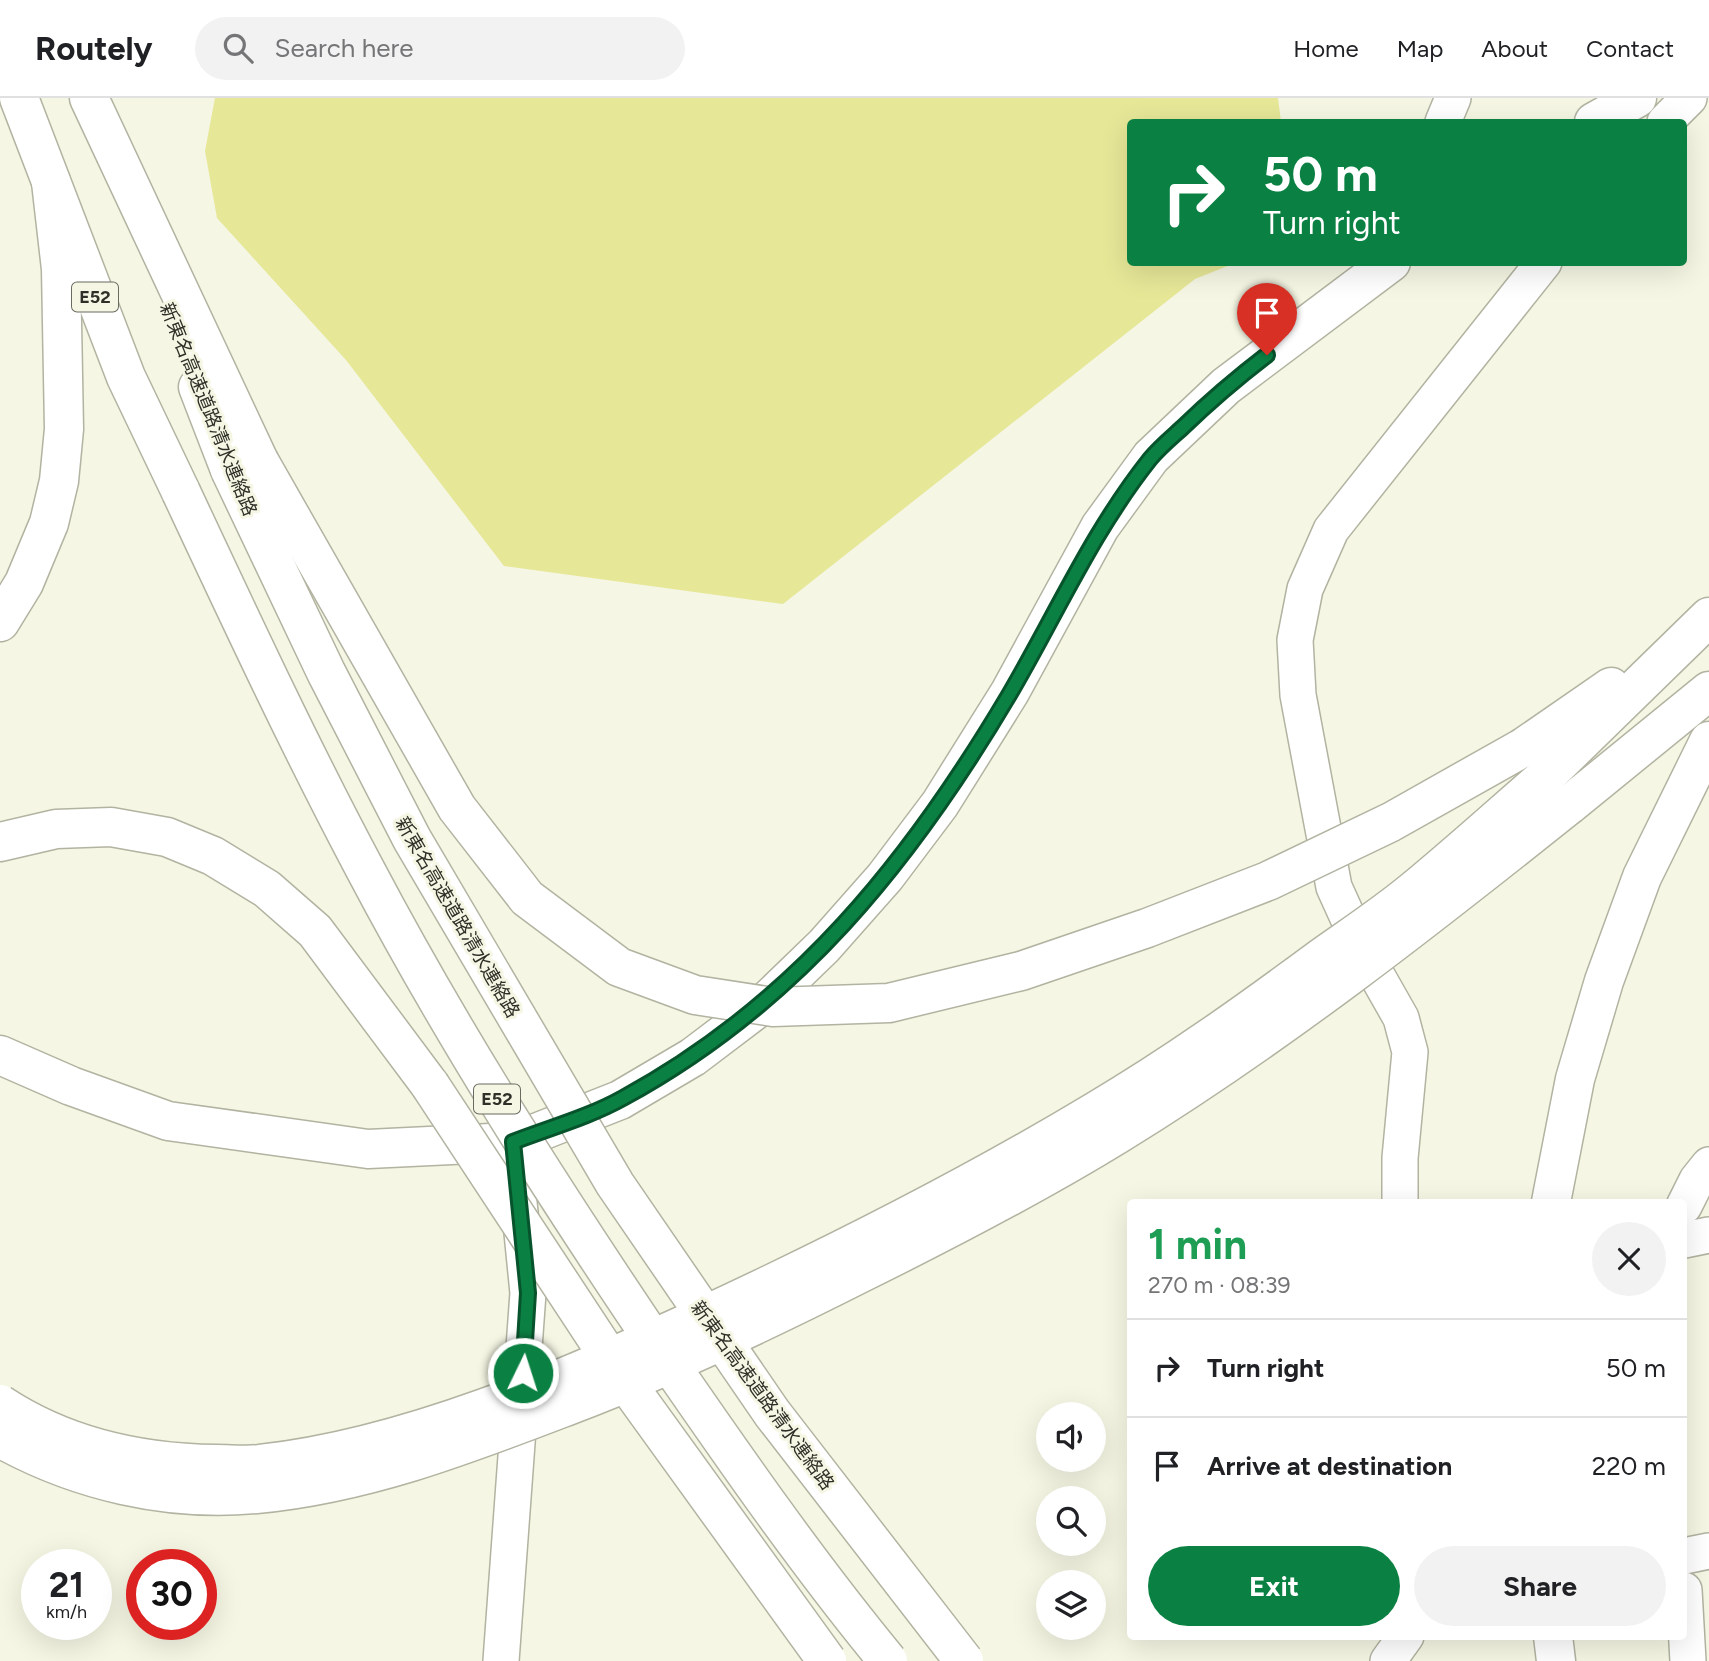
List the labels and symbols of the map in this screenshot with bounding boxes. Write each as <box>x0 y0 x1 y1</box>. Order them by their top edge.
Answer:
road number: E52 <box>72 282 118 312</box>
pin <box>1237 283 1297 355</box>
street label: 新東名高速道路清水連絡路 <box>155 299 262 519</box>
street label: 新東名高速道路清水連絡路 <box>391 813 525 1022</box>
road number: E52 <box>474 1084 520 1114</box>
street label: 新東名高速道路清水連絡路 <box>686 1296 839 1494</box>
position arrow <box>486 1336 560 1410</box>
speed limit sign: 30 <box>126 1549 217 1640</box>

